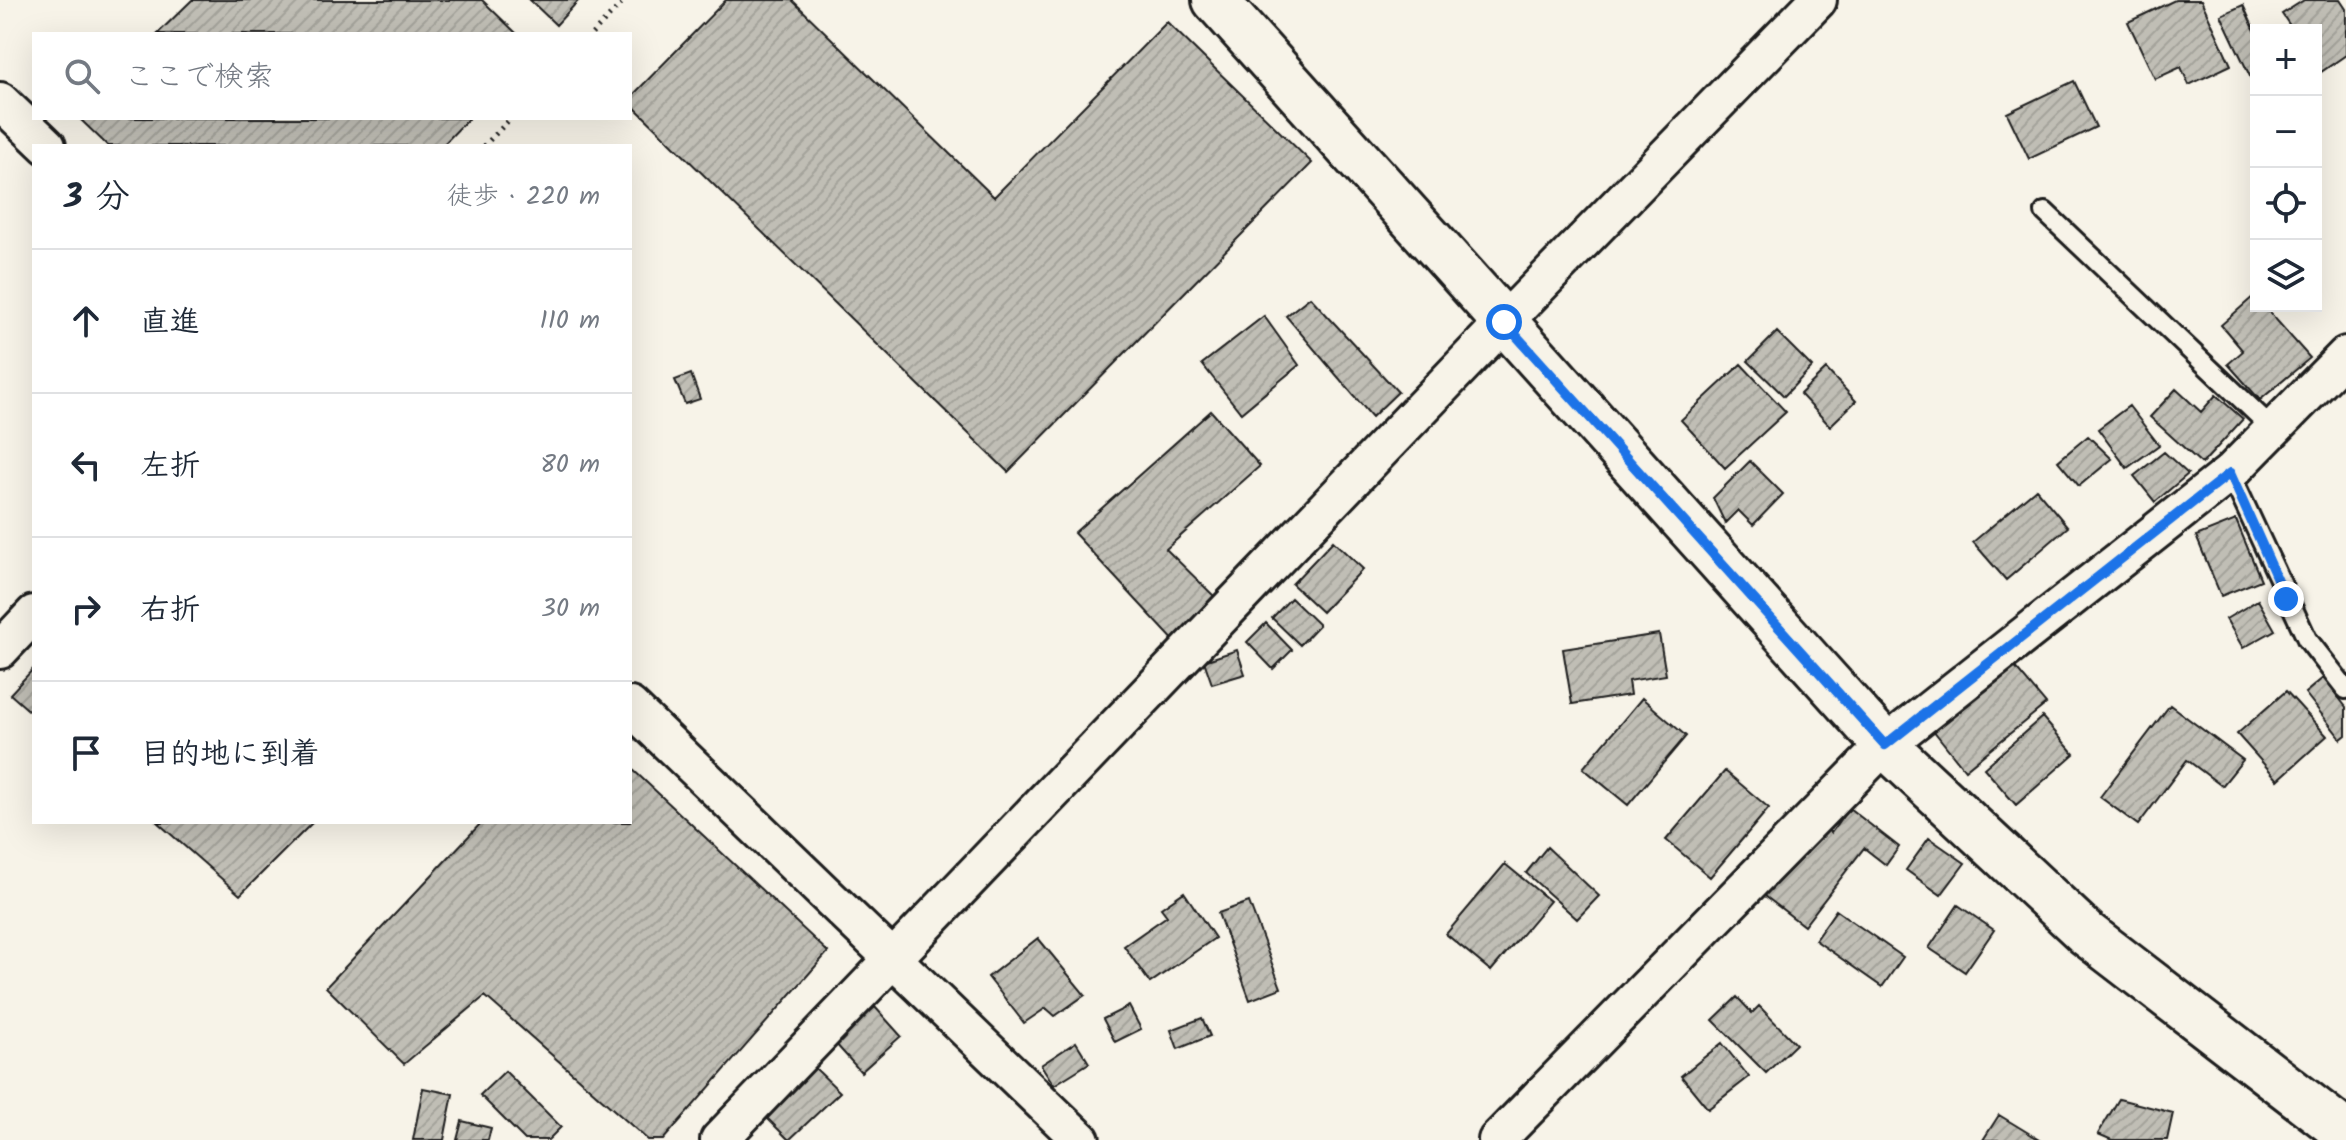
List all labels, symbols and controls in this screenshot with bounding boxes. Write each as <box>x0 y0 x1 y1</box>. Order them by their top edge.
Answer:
map controls <box>2250 24 2322 312</box>
button: + <box>2250 24 2322 96</box>
search box <box>32 32 632 120</box>
icon: search <box>60 54 104 98</box>
text: ここで検索 <box>124 54 274 102</box>
button: − <box>2250 96 2322 168</box>
button: locate <box>2250 168 2322 240</box>
text: 3 分 <box>64 171 130 225</box>
text: 徒歩 · 220 m <box>447 176 600 218</box>
button: layers <box>2250 240 2322 312</box>
icon: ahead <box>64 299 108 343</box>
text: 直進 <box>140 299 200 347</box>
text: 110 m <box>540 300 600 342</box>
route start <box>1486 304 1522 340</box>
icon: left <box>64 443 108 487</box>
text: 左折 <box>140 443 200 491</box>
text: 80 m <box>540 444 600 486</box>
route end <box>2268 581 2304 617</box>
icon: right <box>64 587 108 631</box>
text: 右折 <box>140 587 200 635</box>
text: 30 m <box>541 588 600 630</box>
icon: arrive <box>64 731 108 775</box>
text: 目的地に到着 <box>140 731 320 779</box>

